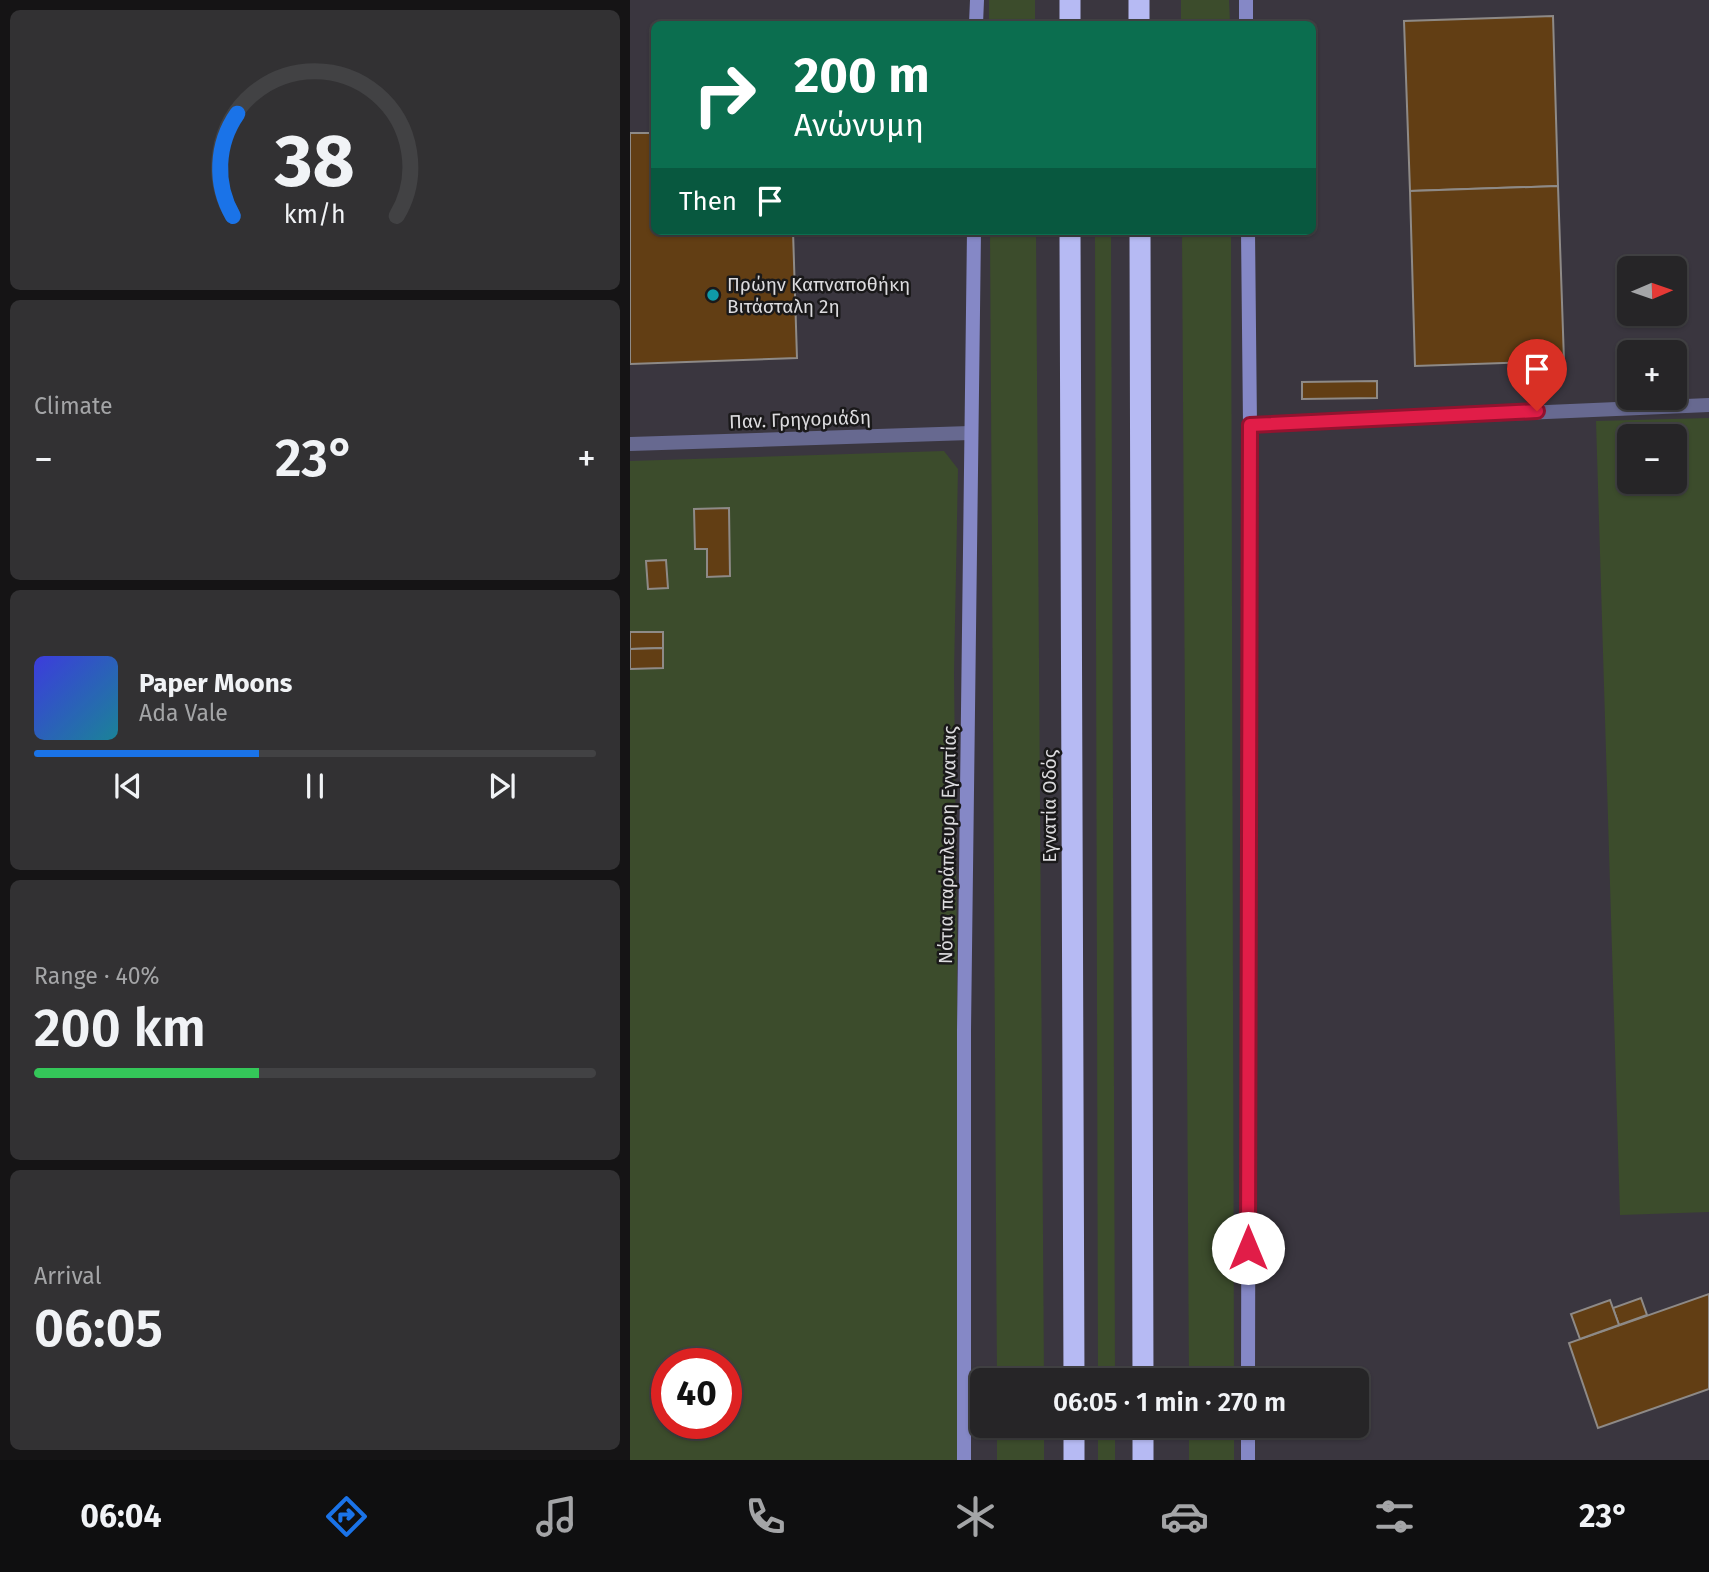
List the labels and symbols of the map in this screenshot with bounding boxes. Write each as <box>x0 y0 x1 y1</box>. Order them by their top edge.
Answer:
north arrow <box>1617 256 1687 326</box>
place label: Πρώην Καπναποθήκη Βιτάσταλη 2η <box>727 273 910 318</box>
marker: Πρώην Καπναποθήκη Βιτάσταλη 2η <box>705 287 721 303</box>
pin <box>1507 339 1567 411</box>
street label: Παν. Γρηγοριάδη <box>729 406 871 433</box>
street label: Νότια παράπλευρη Εγνατίας <box>934 726 961 964</box>
street label: Εγνατία Οδός <box>1038 749 1061 863</box>
position arrow <box>1211 1211 1285 1285</box>
speed limit sign: 40 <box>651 1348 742 1439</box>

